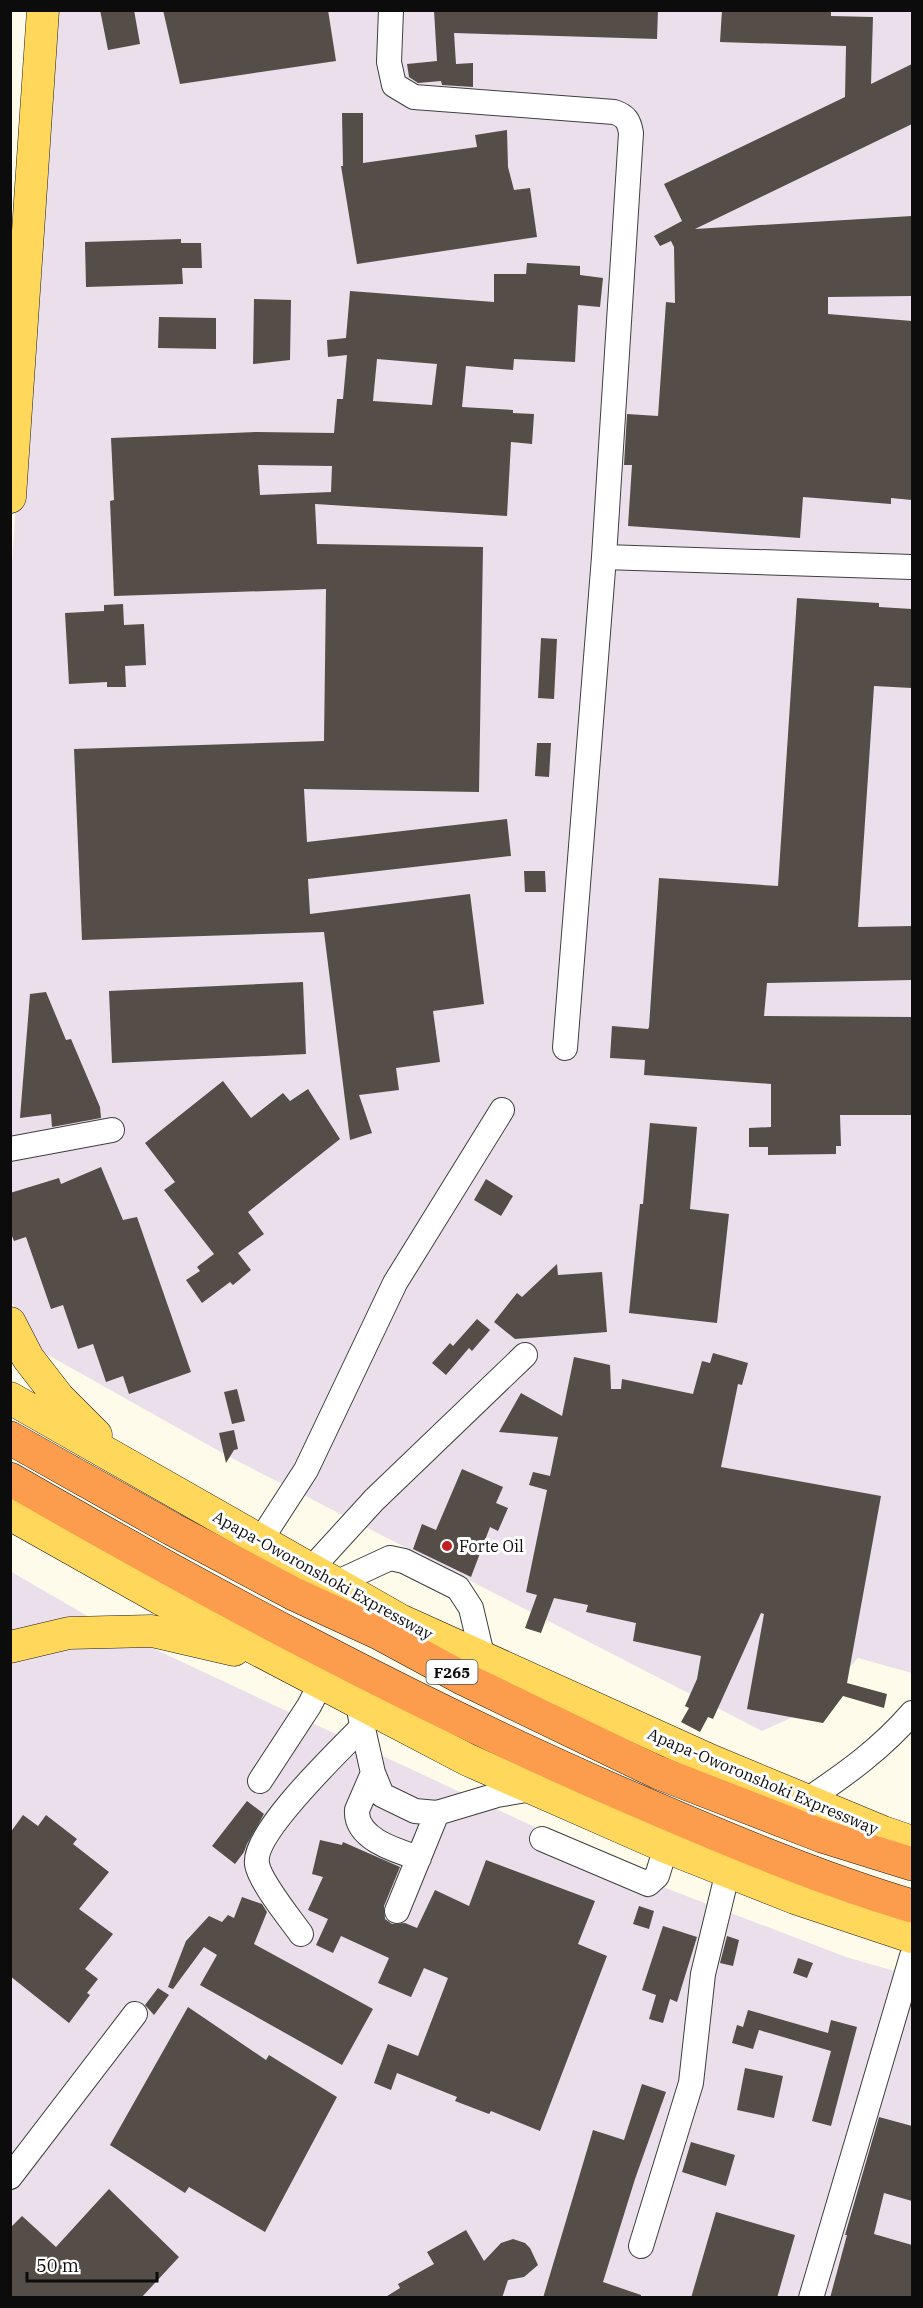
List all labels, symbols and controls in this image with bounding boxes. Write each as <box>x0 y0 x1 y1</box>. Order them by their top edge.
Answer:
street label: Apapa-Oworonshoki Expressway <box>209 1506 437 1644</box>
place label: Forte Oil <box>459 1536 524 1556</box>
marker: Forte Oil <box>440 1539 454 1553</box>
road number: F265 <box>426 1660 478 1684</box>
street label: Apapa-Oworonshoki Expressway <box>645 1723 882 1839</box>
scale bar <box>27 2245 158 2283</box>
text: 50 m <box>36 2254 79 2277</box>

